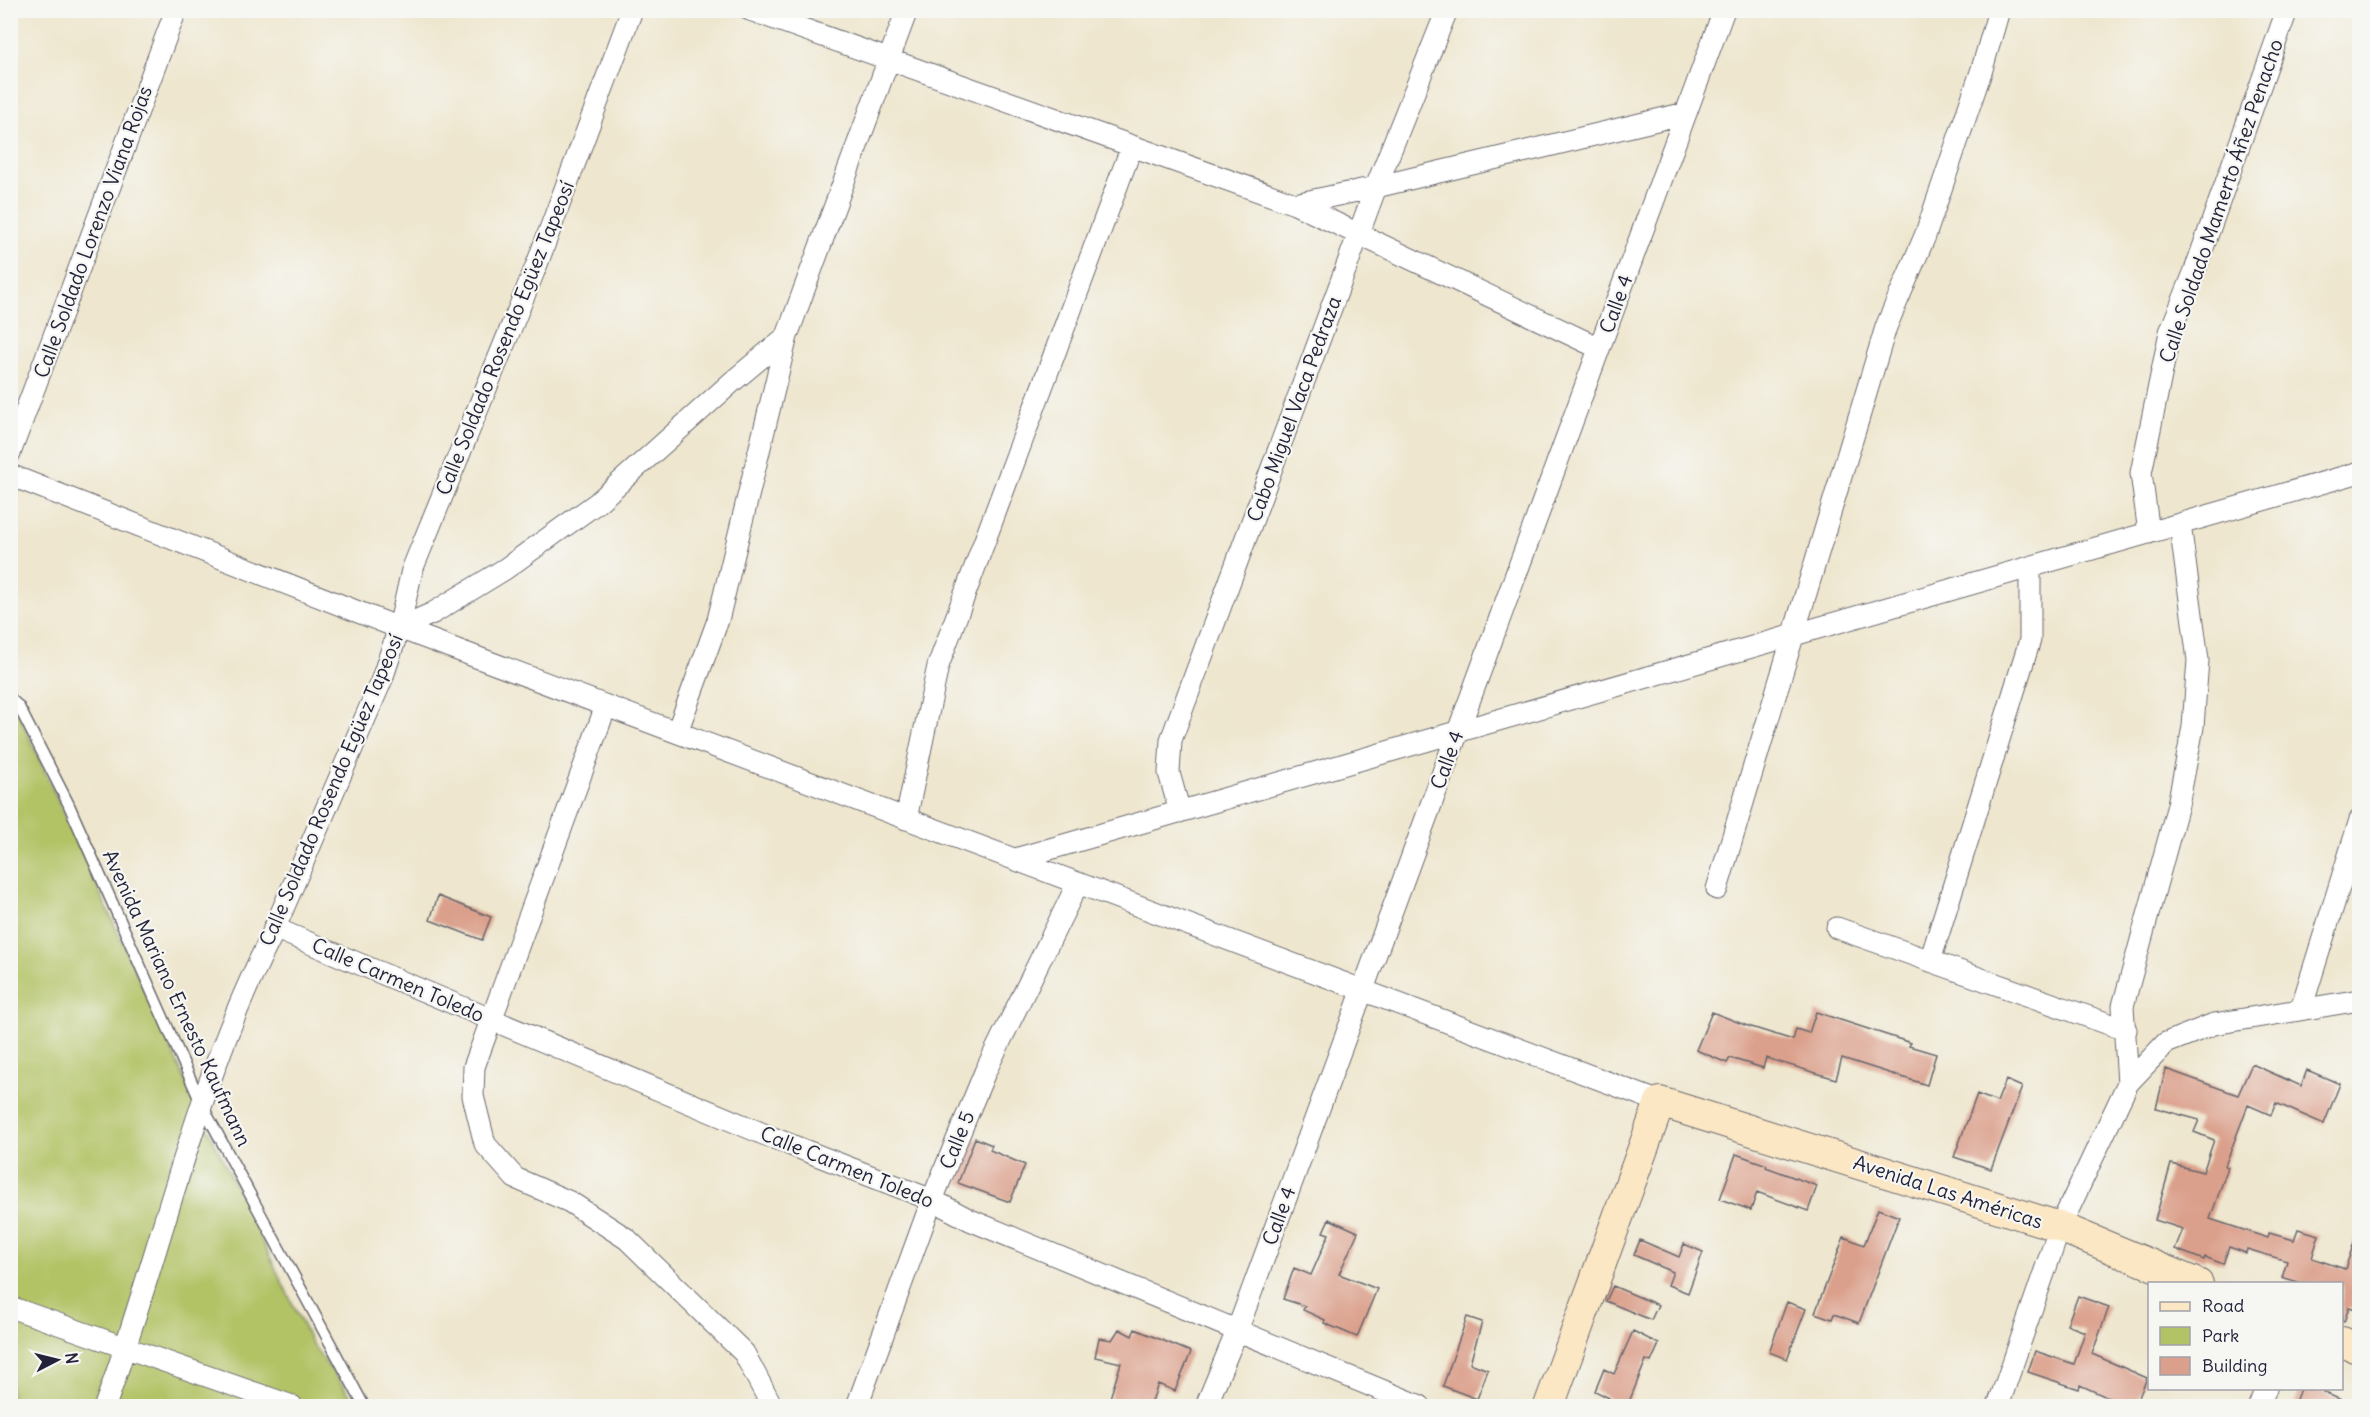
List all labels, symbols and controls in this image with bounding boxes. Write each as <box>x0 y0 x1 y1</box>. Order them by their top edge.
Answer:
street label: Calle Soldado Mamerto Áñez Penacho <box>2153 36 2288 366</box>
street label: Calle Soldado Lorenzo Viana Rojas <box>28 82 157 381</box>
street label: Calle Soldado Rosendo Egüez Tapeosí <box>430 177 579 499</box>
street label: Calle 4 <box>1593 271 1638 337</box>
street label: Cabo Miguel Vaca Pedraza <box>1241 293 1346 525</box>
street label: Calle Soldado Rosendo Egüez Tapeosí <box>253 630 408 950</box>
street label: Calle 4 <box>1424 727 1469 793</box>
street label: Avenida Mariano Ernesto Kaufmann <box>98 846 257 1150</box>
street label: Calle Carmen Toledo <box>308 932 488 1027</box>
street label: Calle 5 <box>934 1107 979 1173</box>
street label: Calle Carmen Toledo <box>757 1120 938 1213</box>
street label: Avenida Las Américas <box>1850 1149 2046 1234</box>
street label: Calle 4 <box>1256 1183 1301 1249</box>
legend <box>2148 1282 2343 1390</box>
text: Road <box>2202 1294 2245 1317</box>
text: Park <box>2202 1324 2239 1347</box>
north arrow <box>27 1330 87 1390</box>
text: N <box>61 1351 82 1365</box>
text: Building <box>2202 1354 2267 1377</box>

